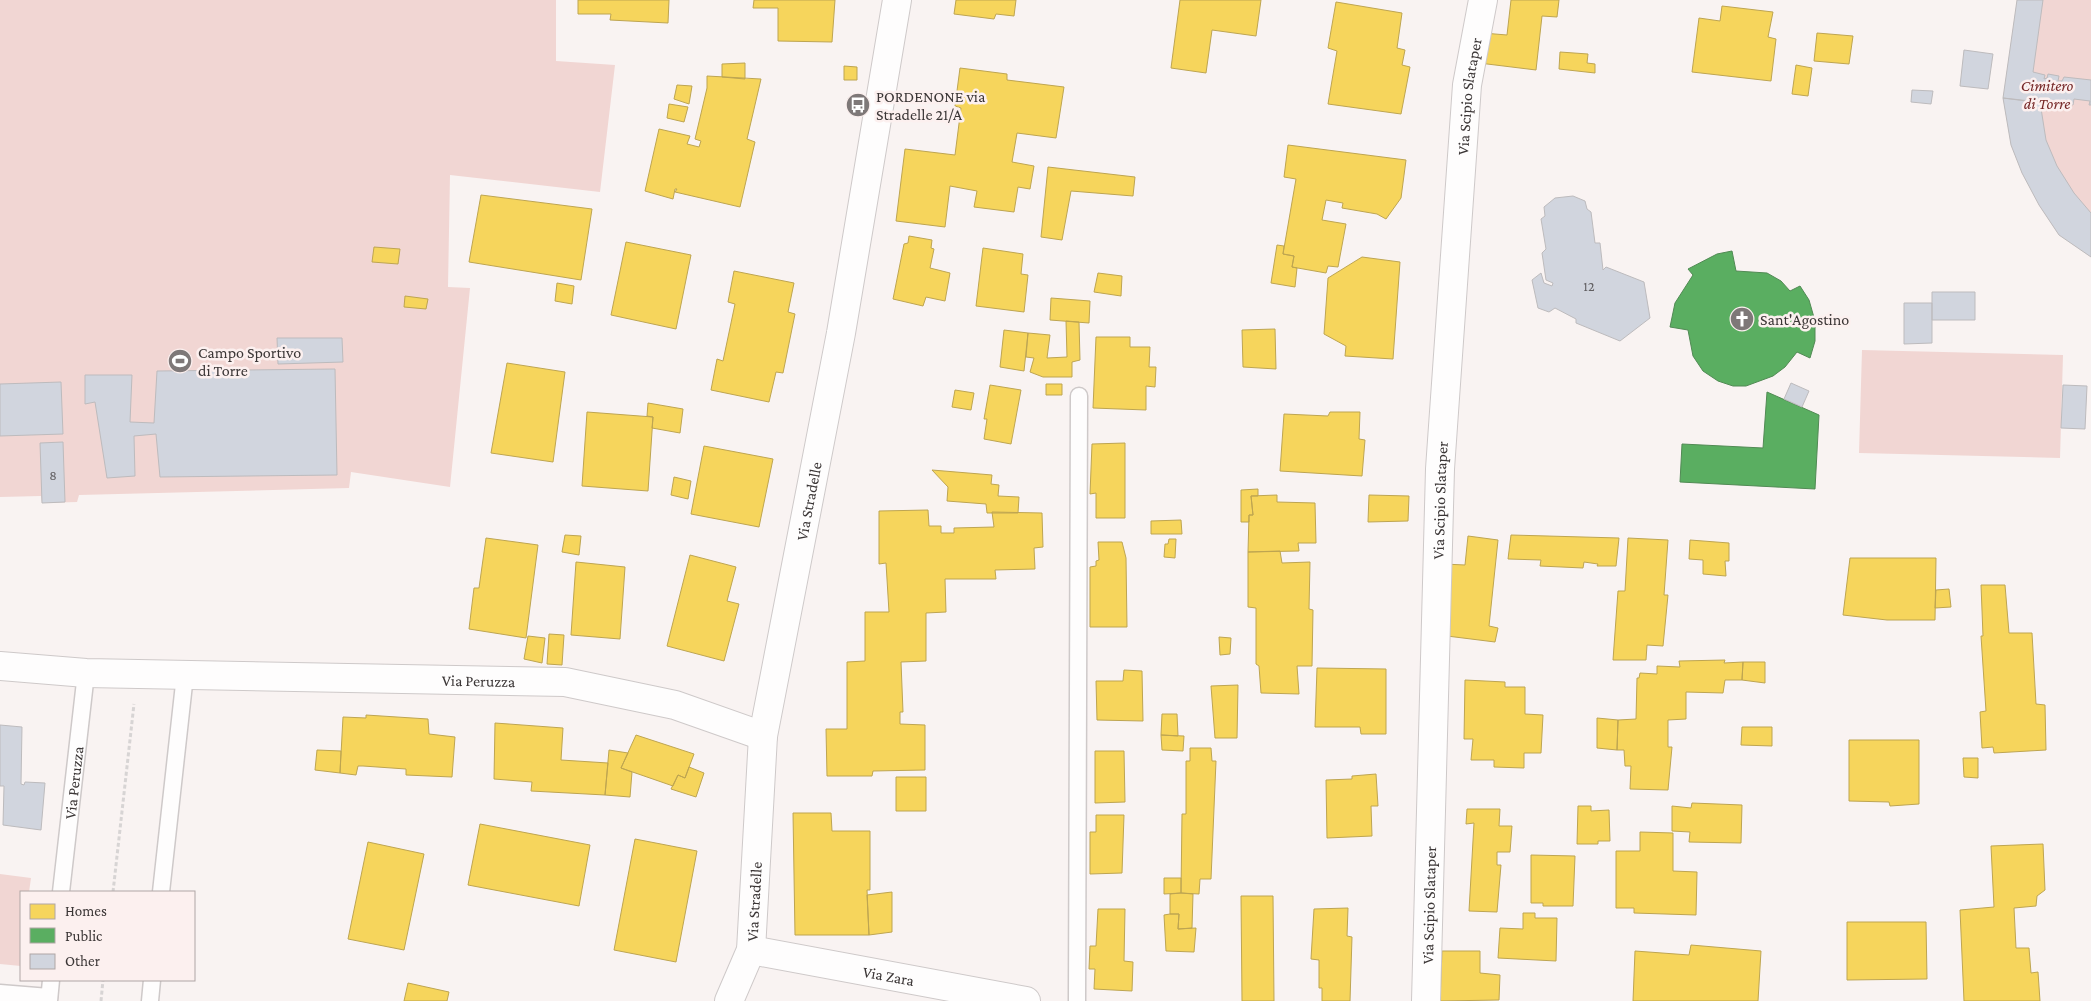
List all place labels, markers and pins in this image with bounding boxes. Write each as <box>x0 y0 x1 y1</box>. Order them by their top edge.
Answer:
place label: PORDENONE via Stradelle 21/A <box>876 88 986 123</box>
bus stop icon: PORDENONE via Stradelle 21/A <box>845 92 871 118</box>
church icon: Sant'Agostino <box>1729 306 1755 332</box>
place label: Sant'Agostino <box>1760 311 1849 329</box>
place label: Campo Sportivo di Torre <box>198 344 301 379</box>
sports icon: Campo Sportivo di Torre <box>167 348 193 374</box>

